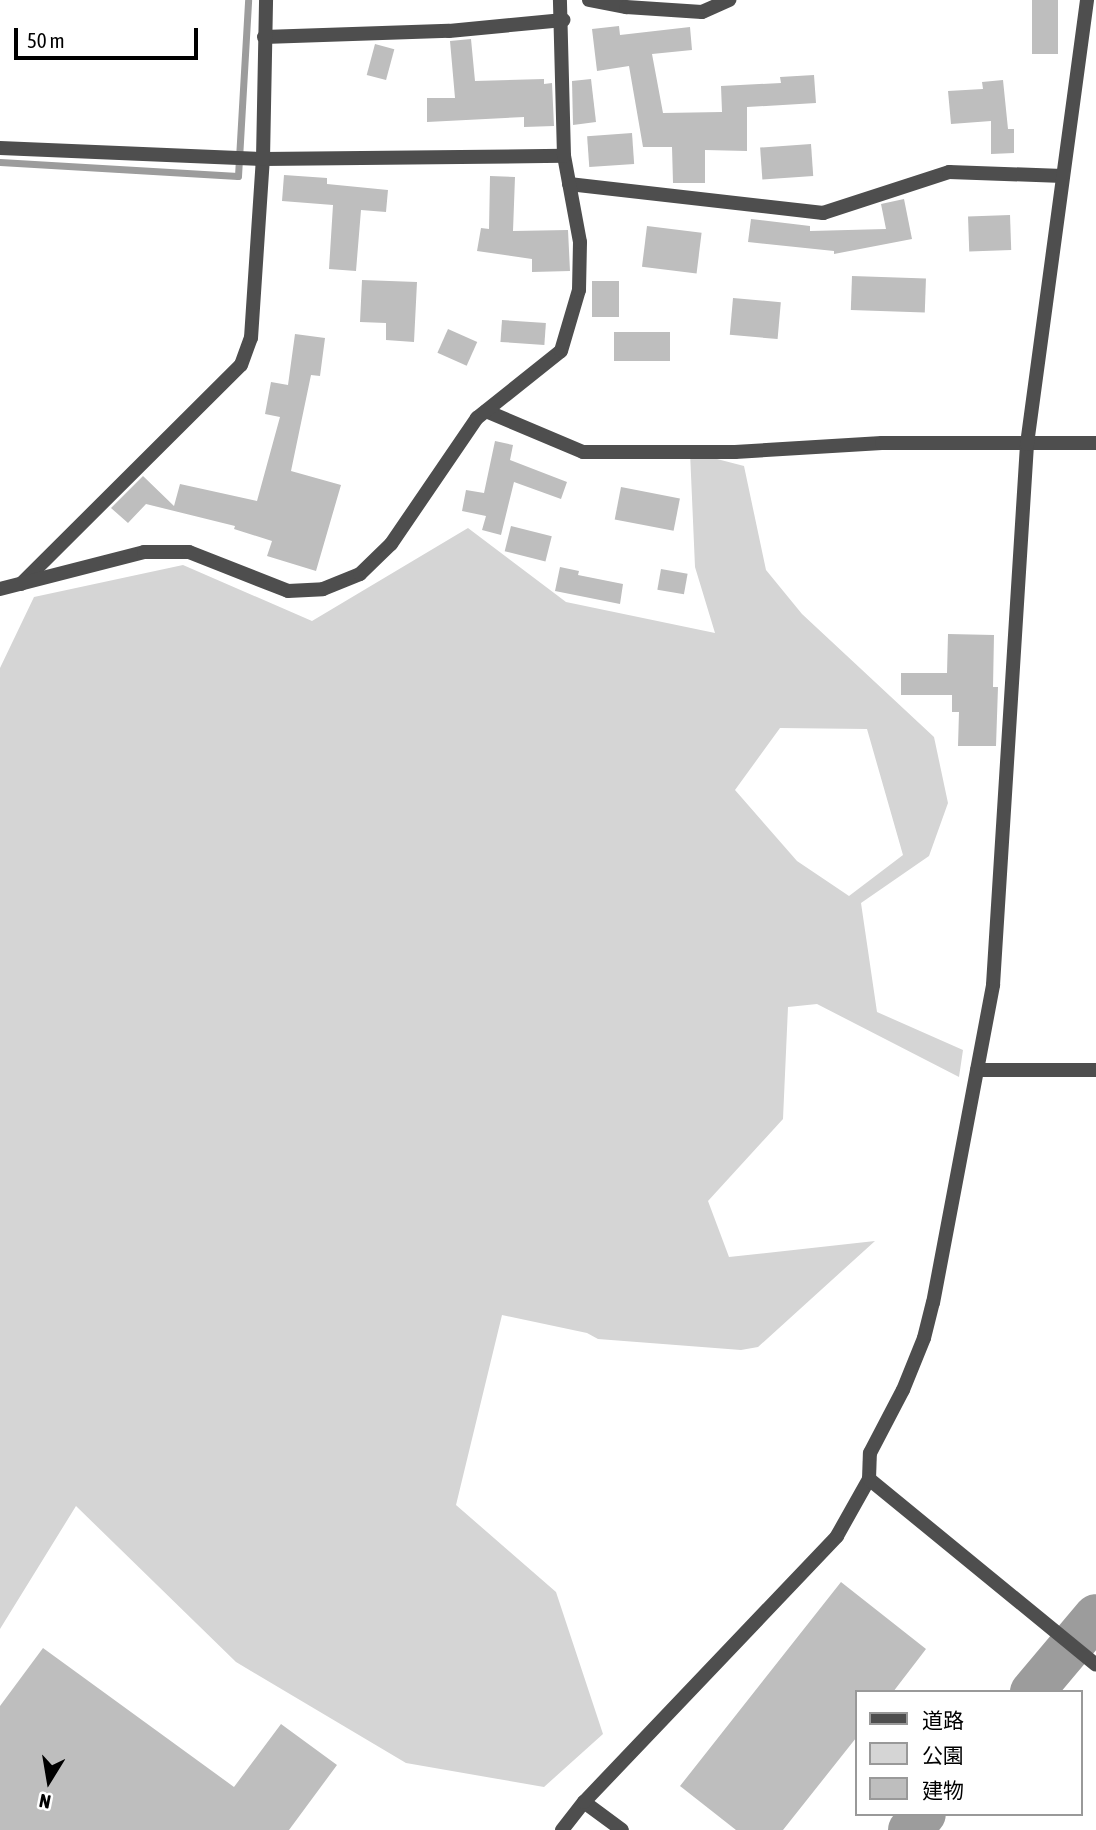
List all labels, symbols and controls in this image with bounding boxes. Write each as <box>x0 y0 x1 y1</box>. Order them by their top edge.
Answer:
scale bar <box>18 14 201 58</box>
text: 50 m <box>27 28 65 52</box>
legend <box>855 1690 1082 1816</box>
text: 道路 <box>922 1708 964 1732</box>
text: 公園 <box>922 1743 964 1767</box>
north arrow <box>14 1746 84 1816</box>
text: 建物 <box>922 1778 964 1802</box>
text: N <box>37 1790 53 1813</box>

